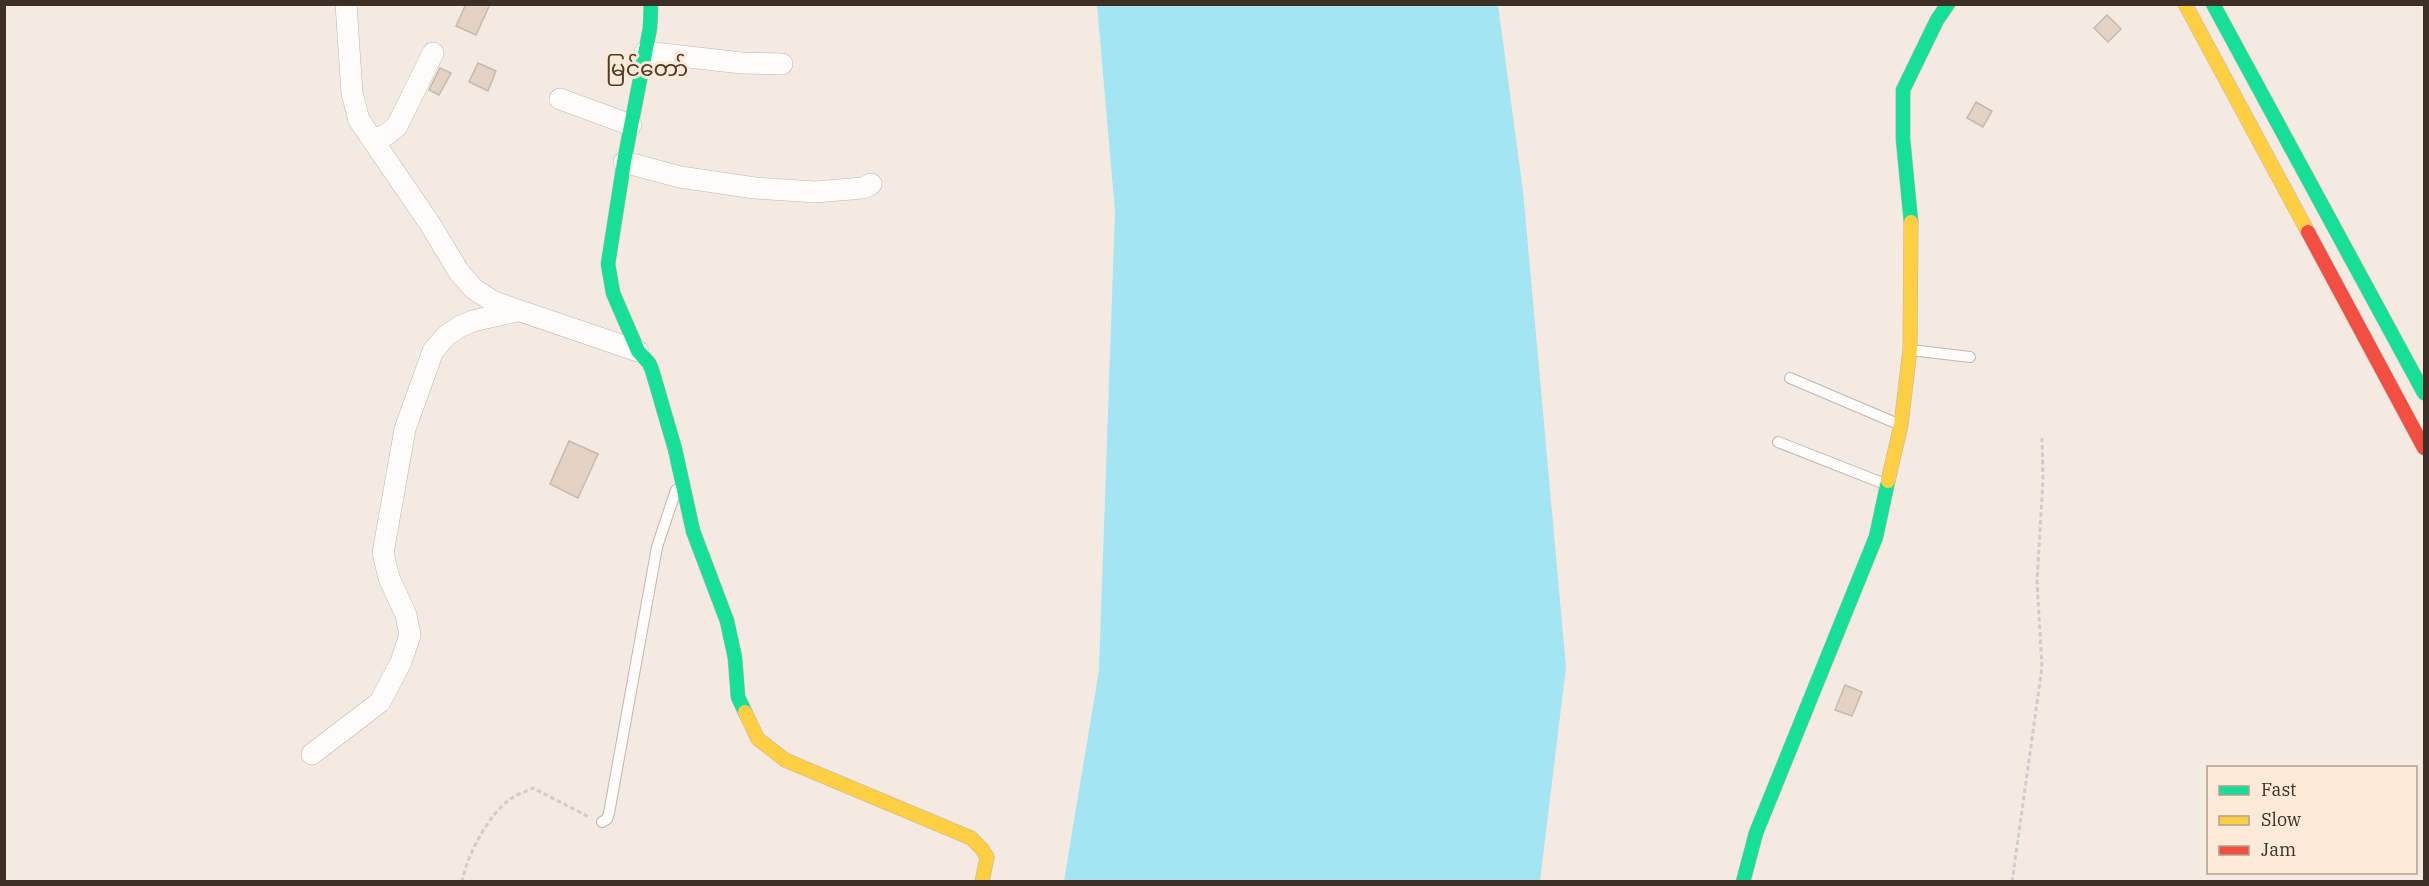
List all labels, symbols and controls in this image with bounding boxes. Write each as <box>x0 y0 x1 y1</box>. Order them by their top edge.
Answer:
district label: မြင်တော် <box>606 53 688 86</box>
legend <box>2207 766 2417 874</box>
text: Fast <box>2261 778 2296 801</box>
text: Slow <box>2261 808 2301 831</box>
text: Jam <box>2261 838 2296 861</box>

